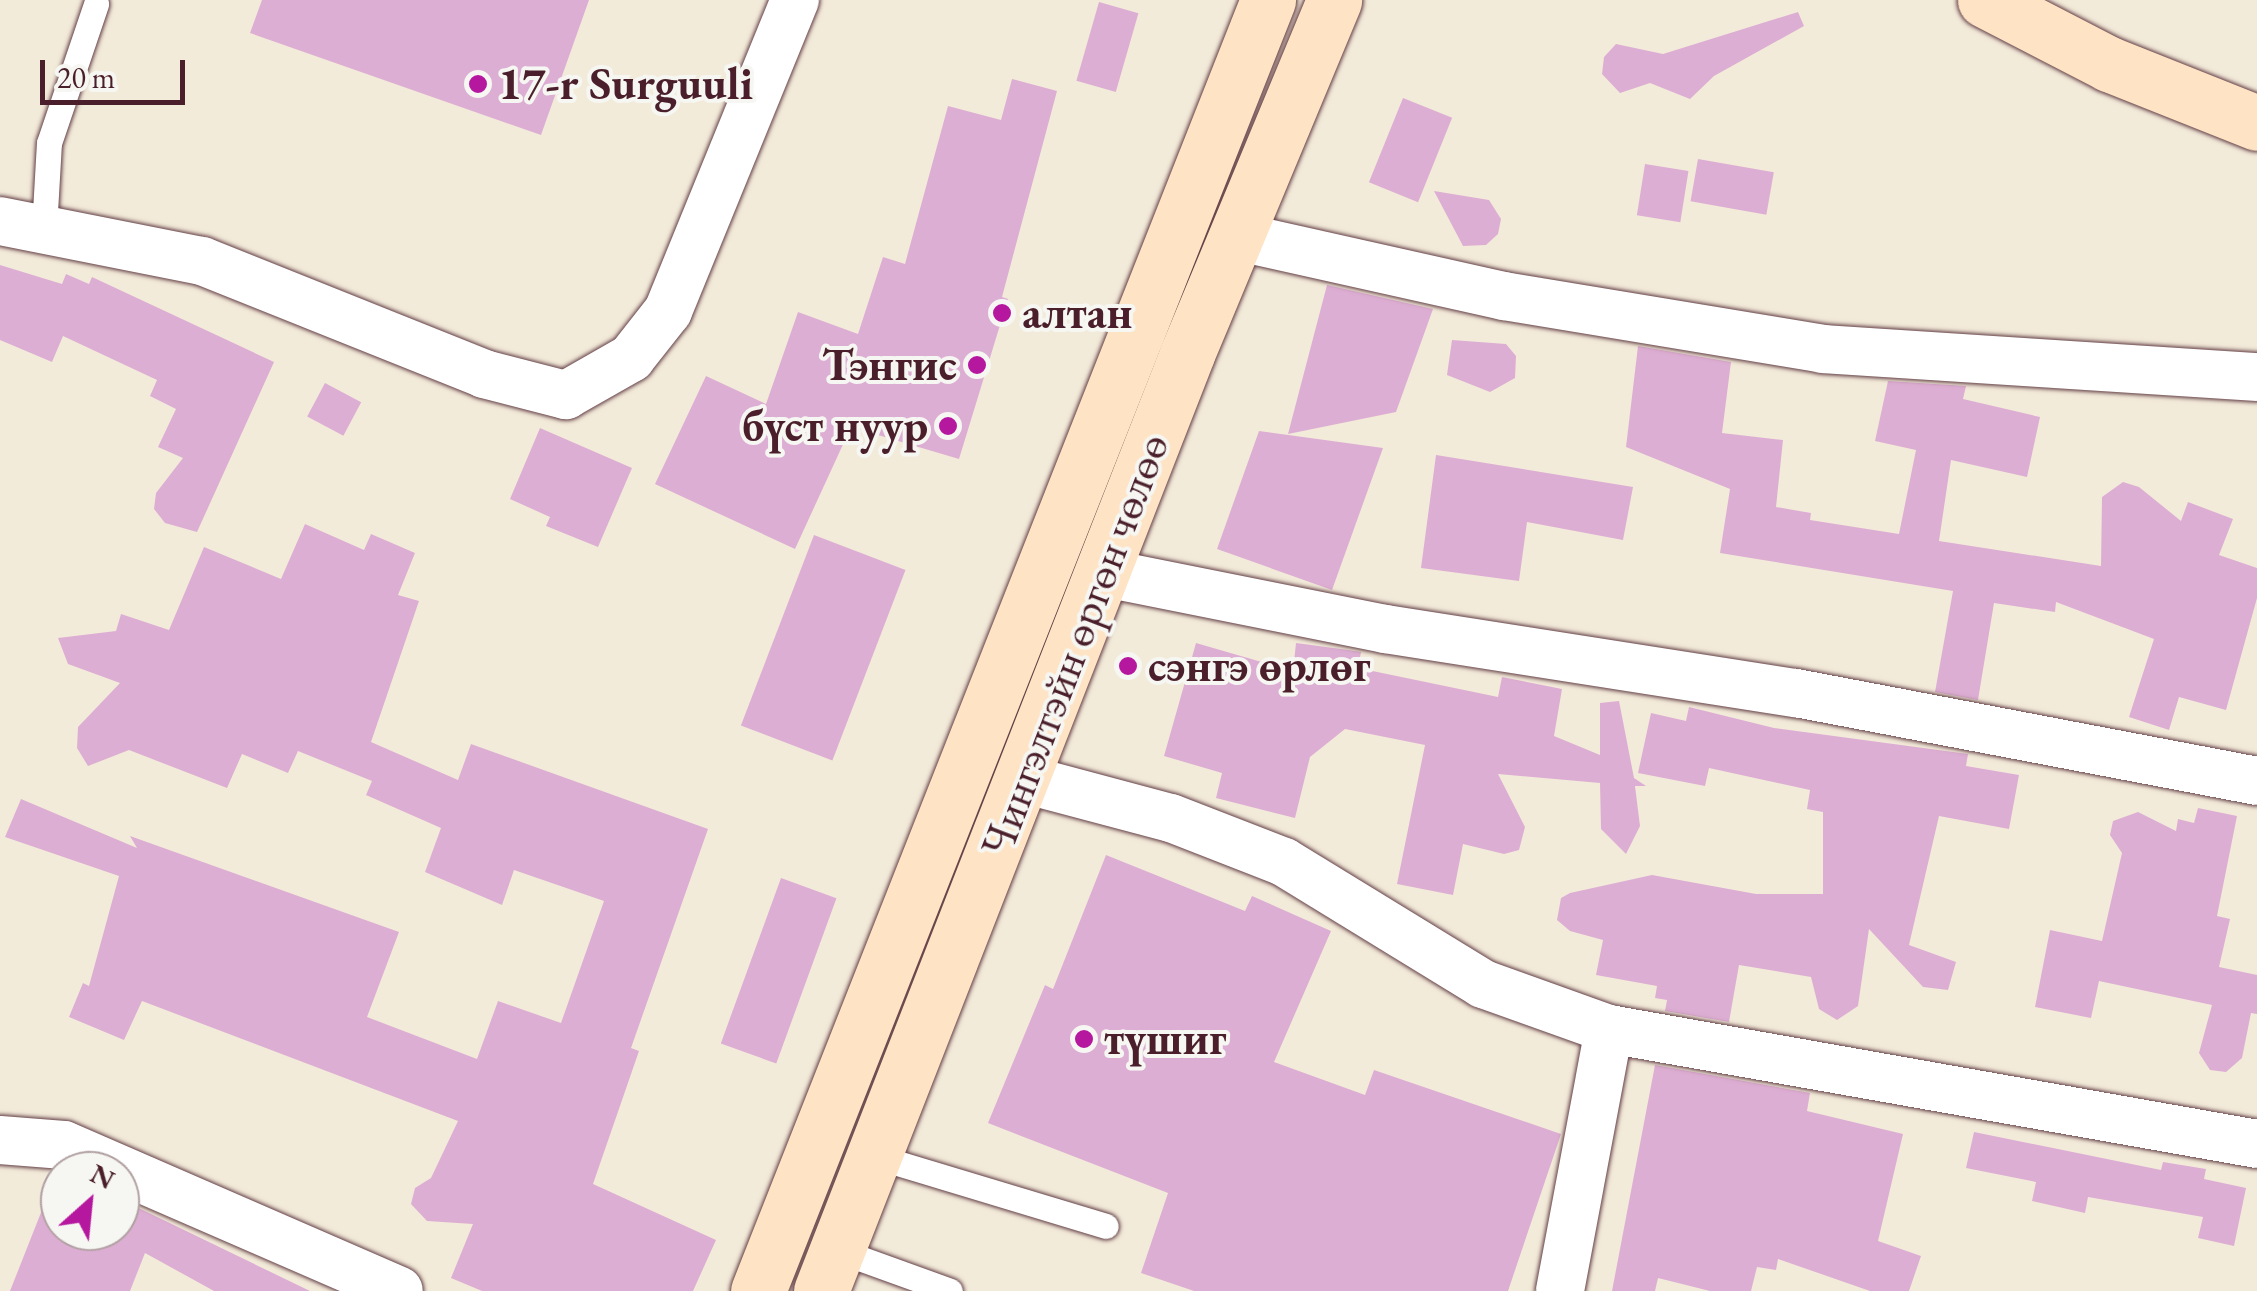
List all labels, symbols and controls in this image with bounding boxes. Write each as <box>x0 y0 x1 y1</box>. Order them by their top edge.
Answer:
scale bar <box>45 40 190 102</box>
place label: 17-r Surguuli <box>498 57 753 111</box>
text: 20 m <box>57 58 115 97</box>
marker: 17-r Surguuli <box>467 73 489 95</box>
place label: алтан <box>1022 286 1133 340</box>
marker: алтан <box>991 302 1013 324</box>
place label: Тэнгис <box>822 338 957 392</box>
marker: Тэнгис <box>966 354 988 376</box>
place label: бүст нуур <box>742 399 928 453</box>
marker: бүст нуур <box>937 415 959 437</box>
street label: Чингэлтэйн өргөн чөлөө <box>969 426 1181 864</box>
place label: сэнгэ өрлөг <box>1148 639 1370 693</box>
marker: сэнгэ өрлөг <box>1117 655 1139 677</box>
place label: түшиг <box>1104 1012 1227 1066</box>
marker: түшиг <box>1073 1028 1095 1050</box>
north arrow <box>40 1151 140 1251</box>
text: N <box>84 1155 121 1197</box>

